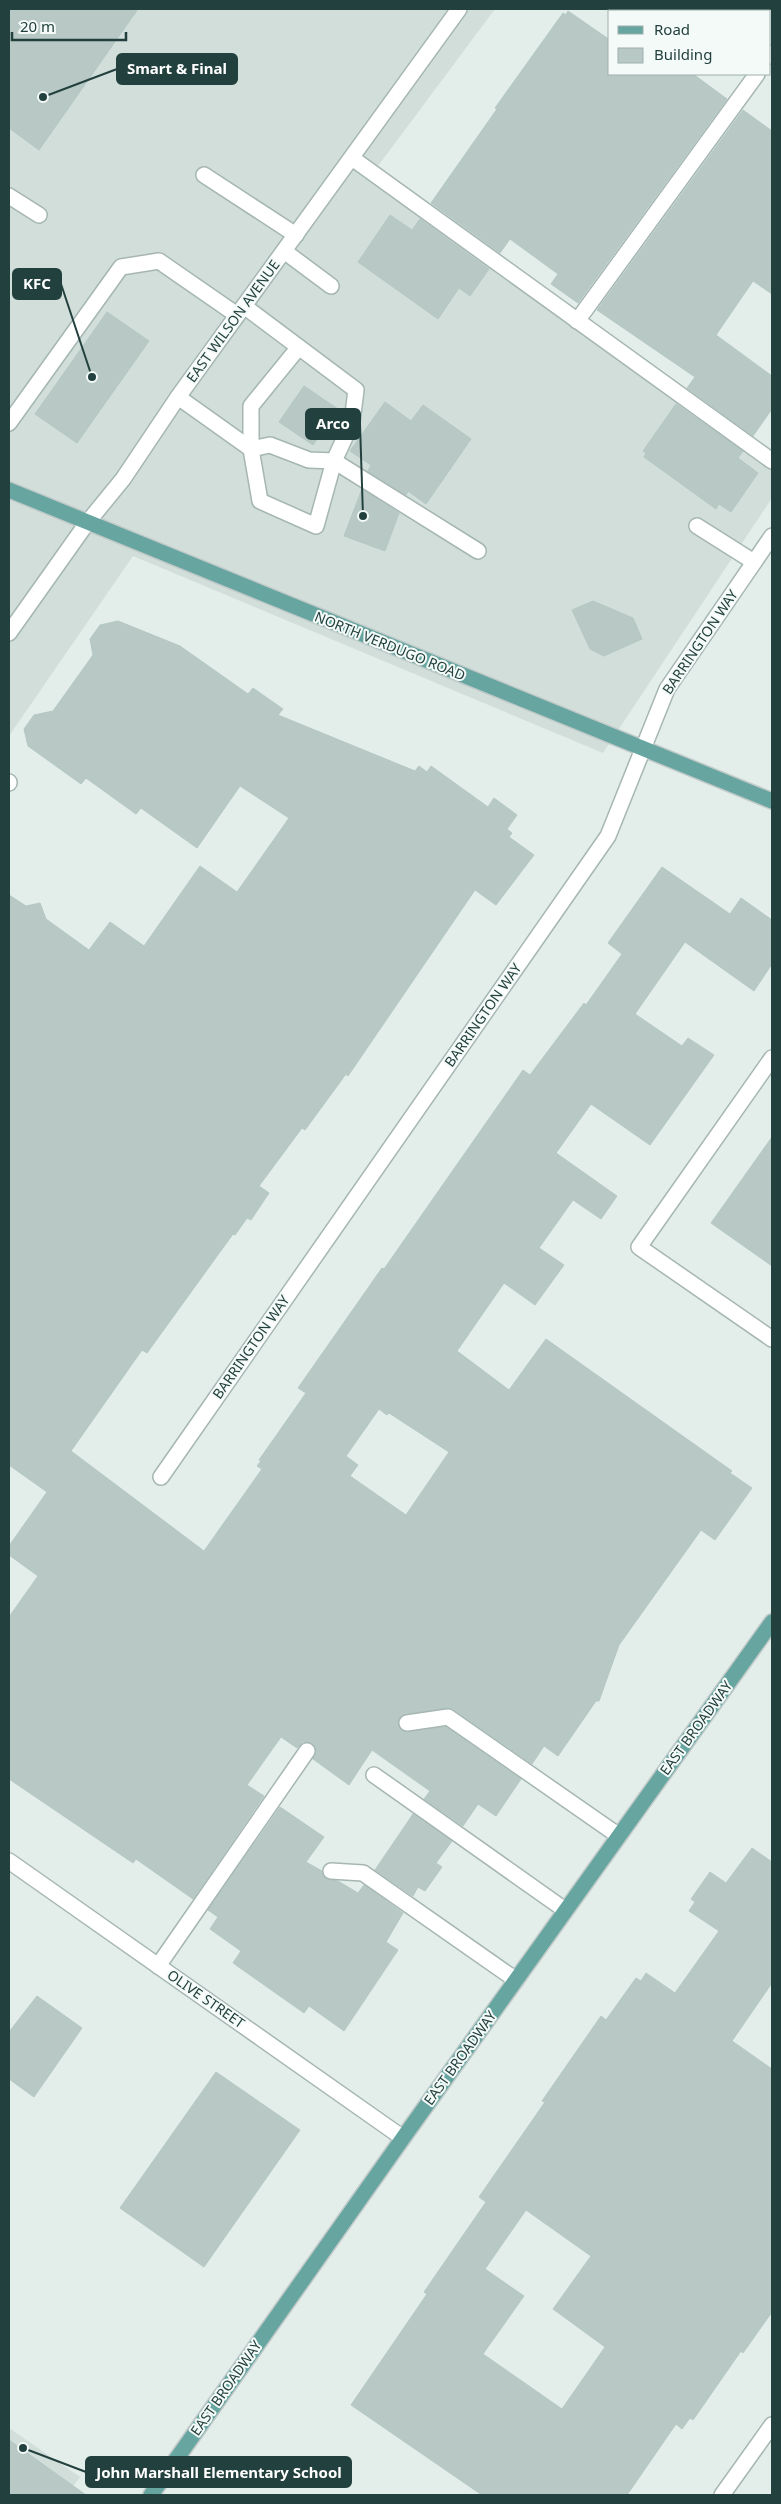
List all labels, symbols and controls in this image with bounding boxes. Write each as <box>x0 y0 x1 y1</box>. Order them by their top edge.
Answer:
scale bar <box>12 10 126 42</box>
legend <box>608 10 771 75</box>
text: 20 m <box>20 16 55 36</box>
text: Road <box>654 19 690 39</box>
text: Building <box>654 44 712 64</box>
callout: Smart & Final <box>117 54 237 84</box>
text: Smart & Final <box>127 58 227 78</box>
street label: EAST WILSON AVENUE <box>182 256 284 386</box>
callout: KFC <box>13 269 61 299</box>
text: KFC <box>23 273 51 293</box>
callout: Arco <box>306 409 360 439</box>
text: Arco <box>316 413 350 433</box>
street label: BARRINGTON WAY <box>658 586 742 698</box>
street label: NORTH VERDUGO ROAD <box>312 607 468 684</box>
street label: BARRINGTON WAY <box>440 959 525 1070</box>
street label: BARRINGTON WAY <box>208 1291 293 1402</box>
street label: EAST BROADWAY <box>655 1677 736 1779</box>
street label: OLIVE STREET <box>164 1965 249 2032</box>
street label: EAST BROADWAY <box>419 2007 500 2109</box>
street label: EAST BROADWAY <box>186 2336 265 2439</box>
callout: John Marshall Elementary School <box>86 2457 351 2487</box>
text: John Marshall Elementary School <box>94 2462 342 2482</box>

